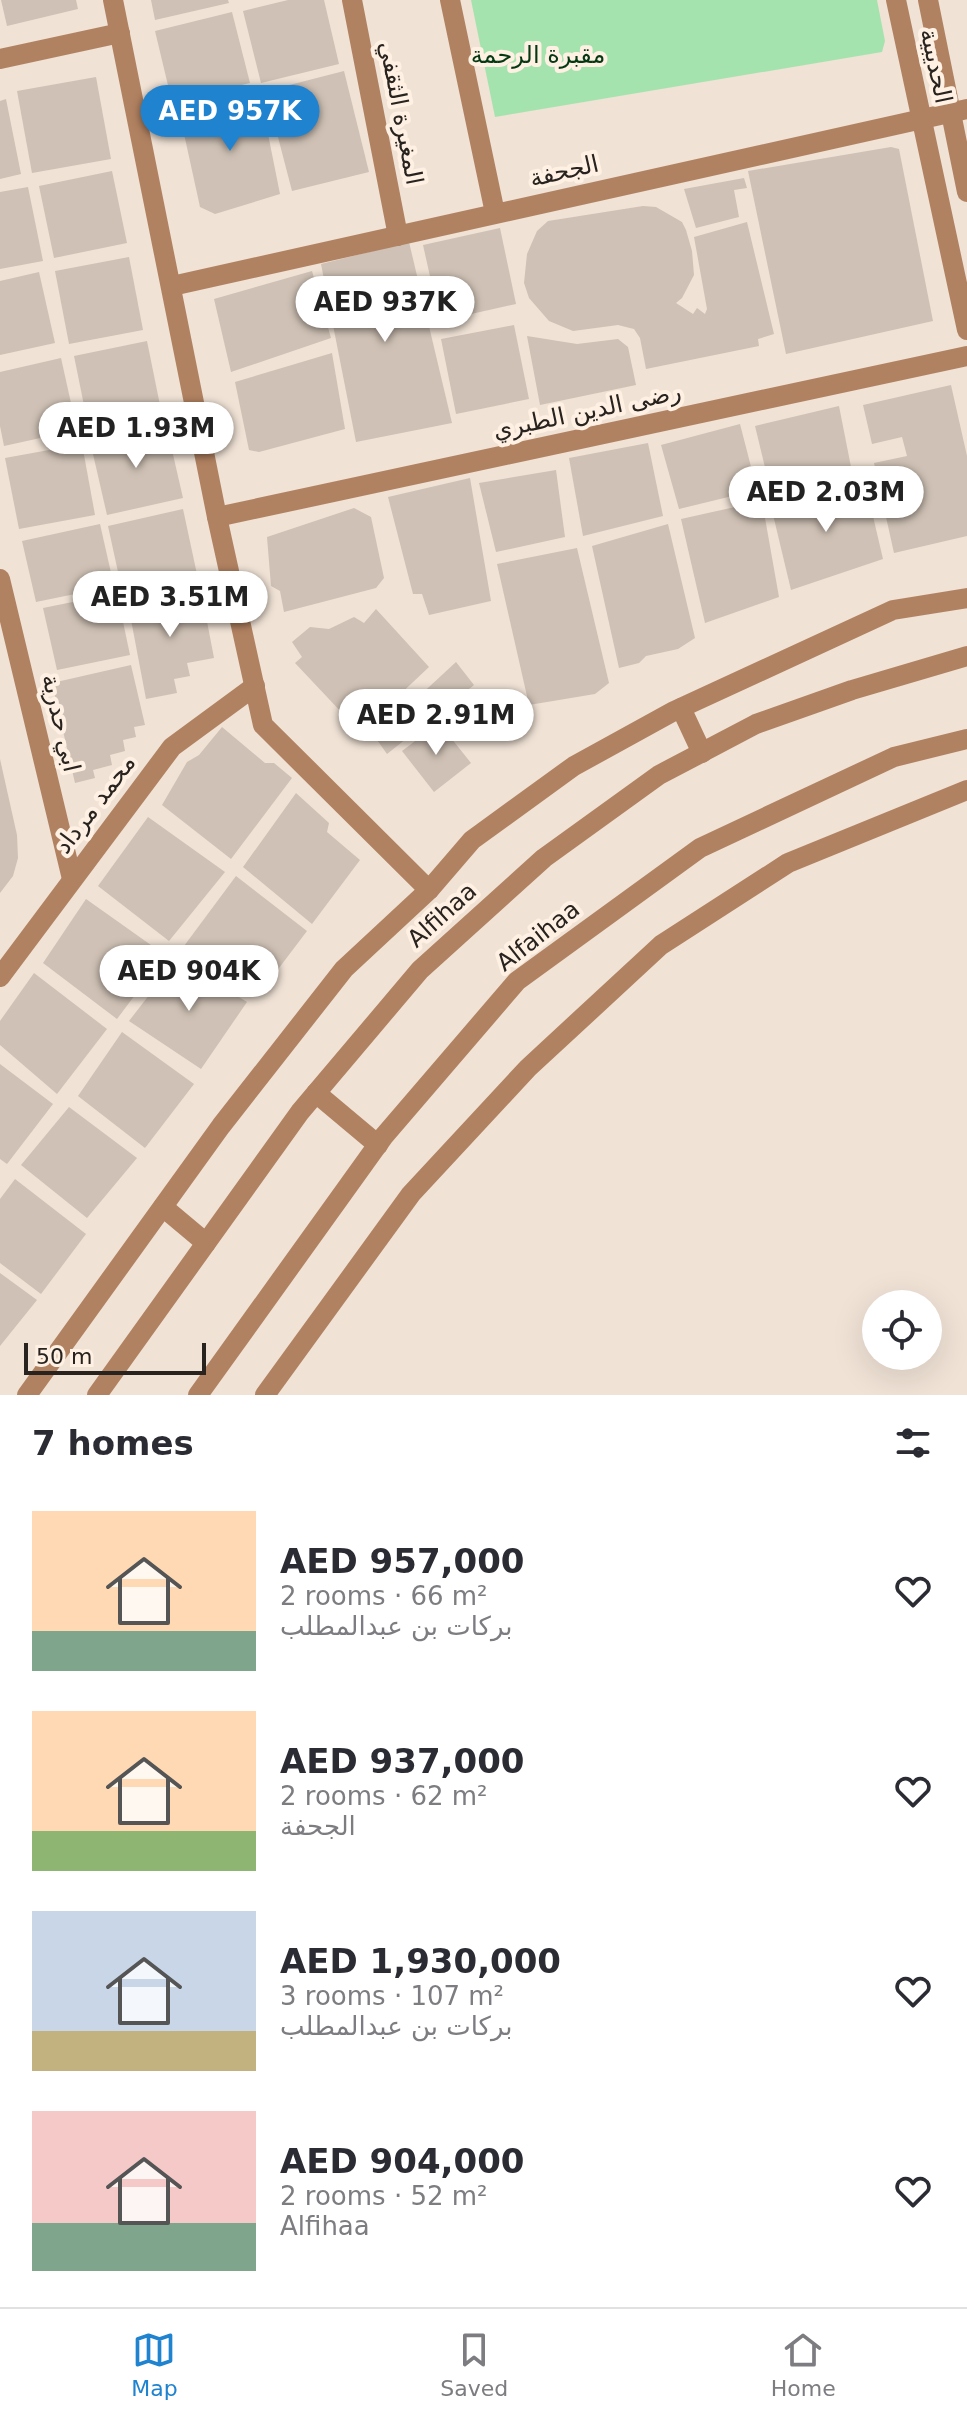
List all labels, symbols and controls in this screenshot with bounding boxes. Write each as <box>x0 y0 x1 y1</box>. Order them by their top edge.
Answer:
street label: الحديبية <box>914 26 958 106</box>
street label: المغيرة الثقفي <box>373 39 429 187</box>
park label: مقبرة الرحمة <box>471 41 605 69</box>
pin: AED 957K <box>147 85 313 153</box>
text: AED 957K <box>159 96 301 126</box>
street label: الجحفة <box>527 149 601 193</box>
pin: AED 937K <box>302 276 468 344</box>
text: AED 937K <box>314 287 456 317</box>
street label: رضى الدين الطبري <box>490 377 684 445</box>
pin: AED 1.93M <box>44 402 228 470</box>
text: AED 1.93M <box>57 413 215 443</box>
pin: AED 2.03M <box>734 466 918 534</box>
text: AED 2.03M <box>747 477 905 507</box>
pin: AED 3.51M <box>78 571 262 639</box>
text: AED 3.51M <box>91 582 249 612</box>
street label: ابي حدرية <box>36 671 86 775</box>
pin: AED 2.91M <box>344 689 528 757</box>
text: AED 2.91M <box>357 700 515 730</box>
street label: محمد مرداد <box>49 749 141 859</box>
street label: Alfihaa <box>402 877 482 953</box>
street label: Alfaihaa <box>491 895 585 977</box>
pin: AED 904K <box>106 945 272 1013</box>
text: AED 904K <box>118 956 260 986</box>
map controls <box>862 1290 942 1370</box>
button: locate <box>862 1290 942 1370</box>
scale bar <box>24 1339 206 1375</box>
text: 50 m <box>36 1344 92 1369</box>
icon: filters <box>891 1421 935 1465</box>
text: 7 homes <box>32 1423 194 1463</box>
text: AED 957,000 <box>280 1541 524 1581</box>
icon: home <box>96 1543 192 1639</box>
icon: heart <box>891 1569 935 1613</box>
text: 2 rooms · 66 m² <box>280 1581 488 1611</box>
text: بركات بن عبدالمطلب <box>280 1611 513 1641</box>
text: AED 937,000 <box>280 1741 524 1781</box>
icon: home <box>96 1743 192 1839</box>
icon: heart <box>891 1769 935 1813</box>
text: 2 rooms · 62 m² <box>280 1781 488 1811</box>
text: الجحفة <box>280 1811 356 1841</box>
text: AED 1,930,000 <box>280 1941 561 1981</box>
icon: home <box>96 1943 192 2039</box>
icon: heart <box>891 1969 935 2013</box>
text: 3 rooms · 107 m² <box>280 1981 504 2011</box>
text: بركات بن عبدالمطلب <box>280 2011 513 2041</box>
text: AED 904,000 <box>280 2141 524 2181</box>
icon: home <box>96 2143 192 2239</box>
icon: heart <box>891 2169 935 2213</box>
text: 2 rooms · 52 m² <box>280 2181 488 2211</box>
text: Alfihaa <box>280 2211 370 2241</box>
tab: Map <box>131 2328 178 2401</box>
tab: Saved <box>440 2328 508 2401</box>
tab: Home <box>771 2328 836 2401</box>

